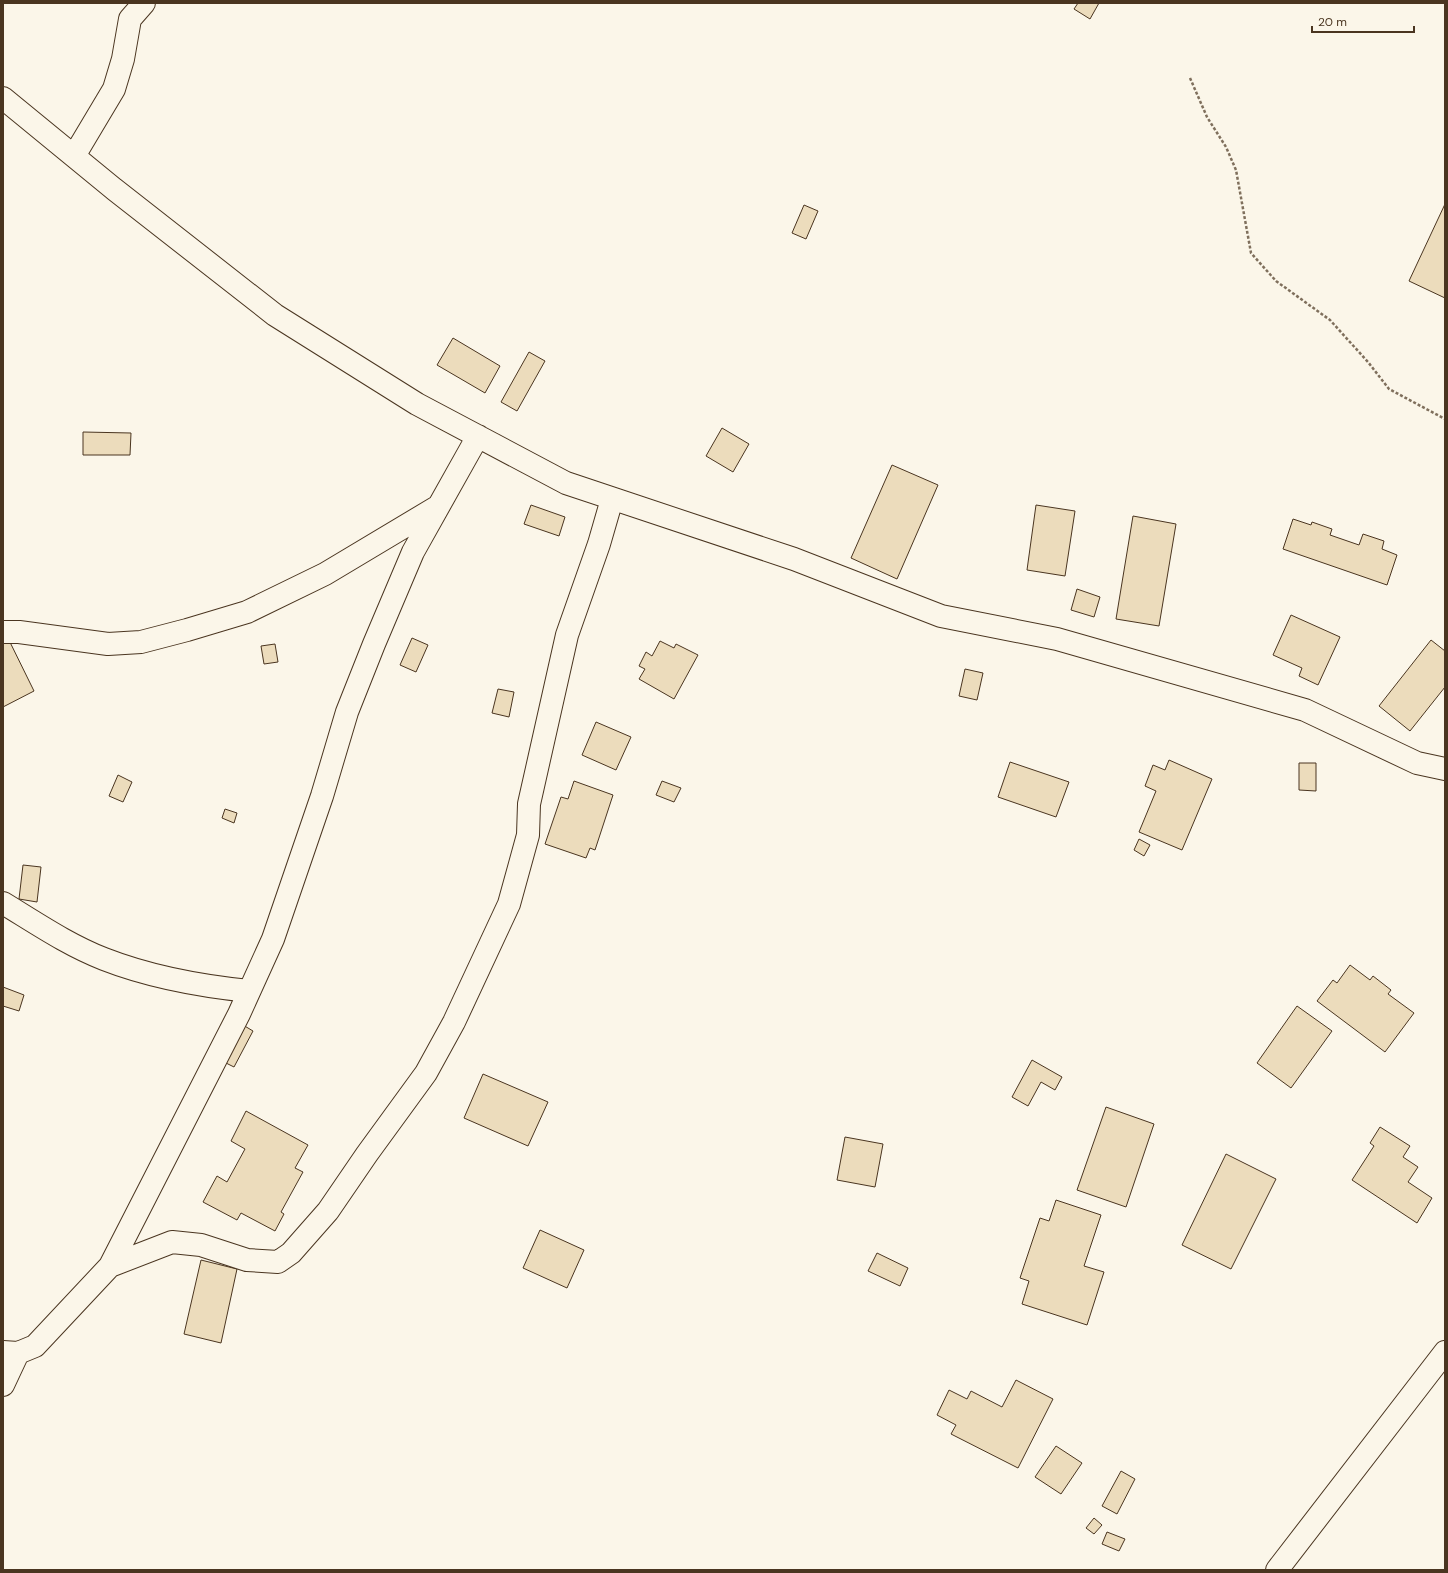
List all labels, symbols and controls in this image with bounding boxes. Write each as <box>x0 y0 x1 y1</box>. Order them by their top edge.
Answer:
scale bar <box>1312 8 1414 34</box>
text: 20 m <box>1318 14 1347 30</box>

